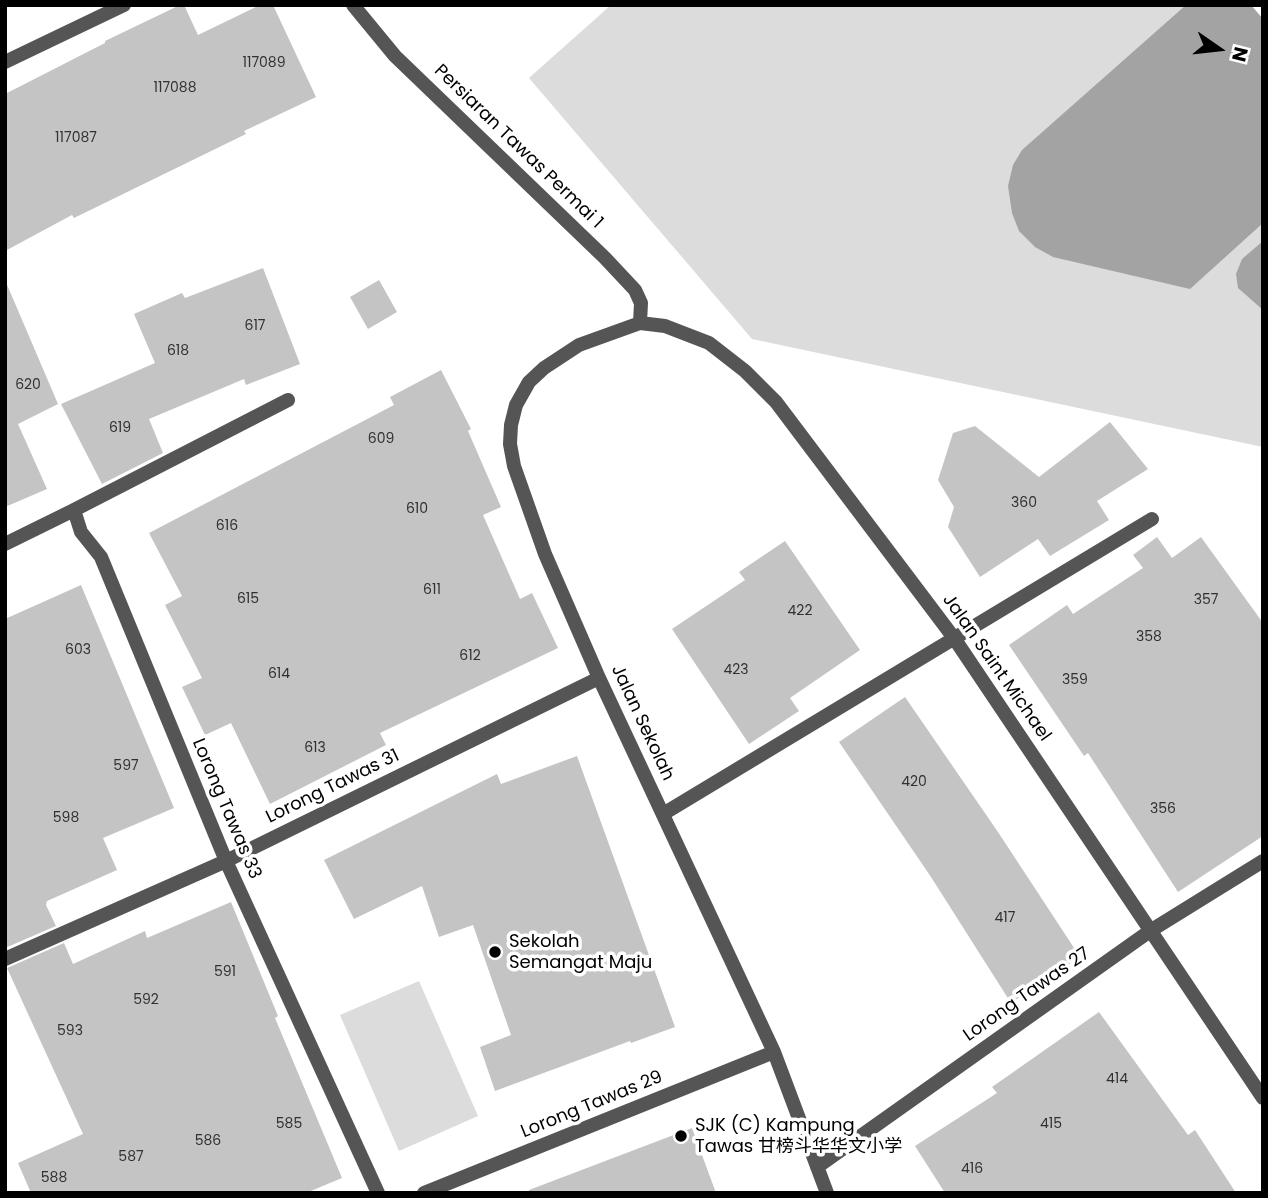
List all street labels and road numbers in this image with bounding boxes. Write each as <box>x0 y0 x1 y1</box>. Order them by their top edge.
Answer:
street label: Persiaran Tawas Permai 1 <box>429 61 607 233</box>
street label: Jalan Saint Michael <box>937 590 1055 746</box>
street label: Jalan Sekolah <box>606 662 678 784</box>
street label: Lorong Tawas 33 <box>187 736 265 882</box>
street label: Lorong Tawas 31 <box>263 745 403 829</box>
street label: Lorong Tawas 27 <box>960 943 1094 1047</box>
street label: Lorong Tawas 29 <box>518 1067 666 1143</box>

